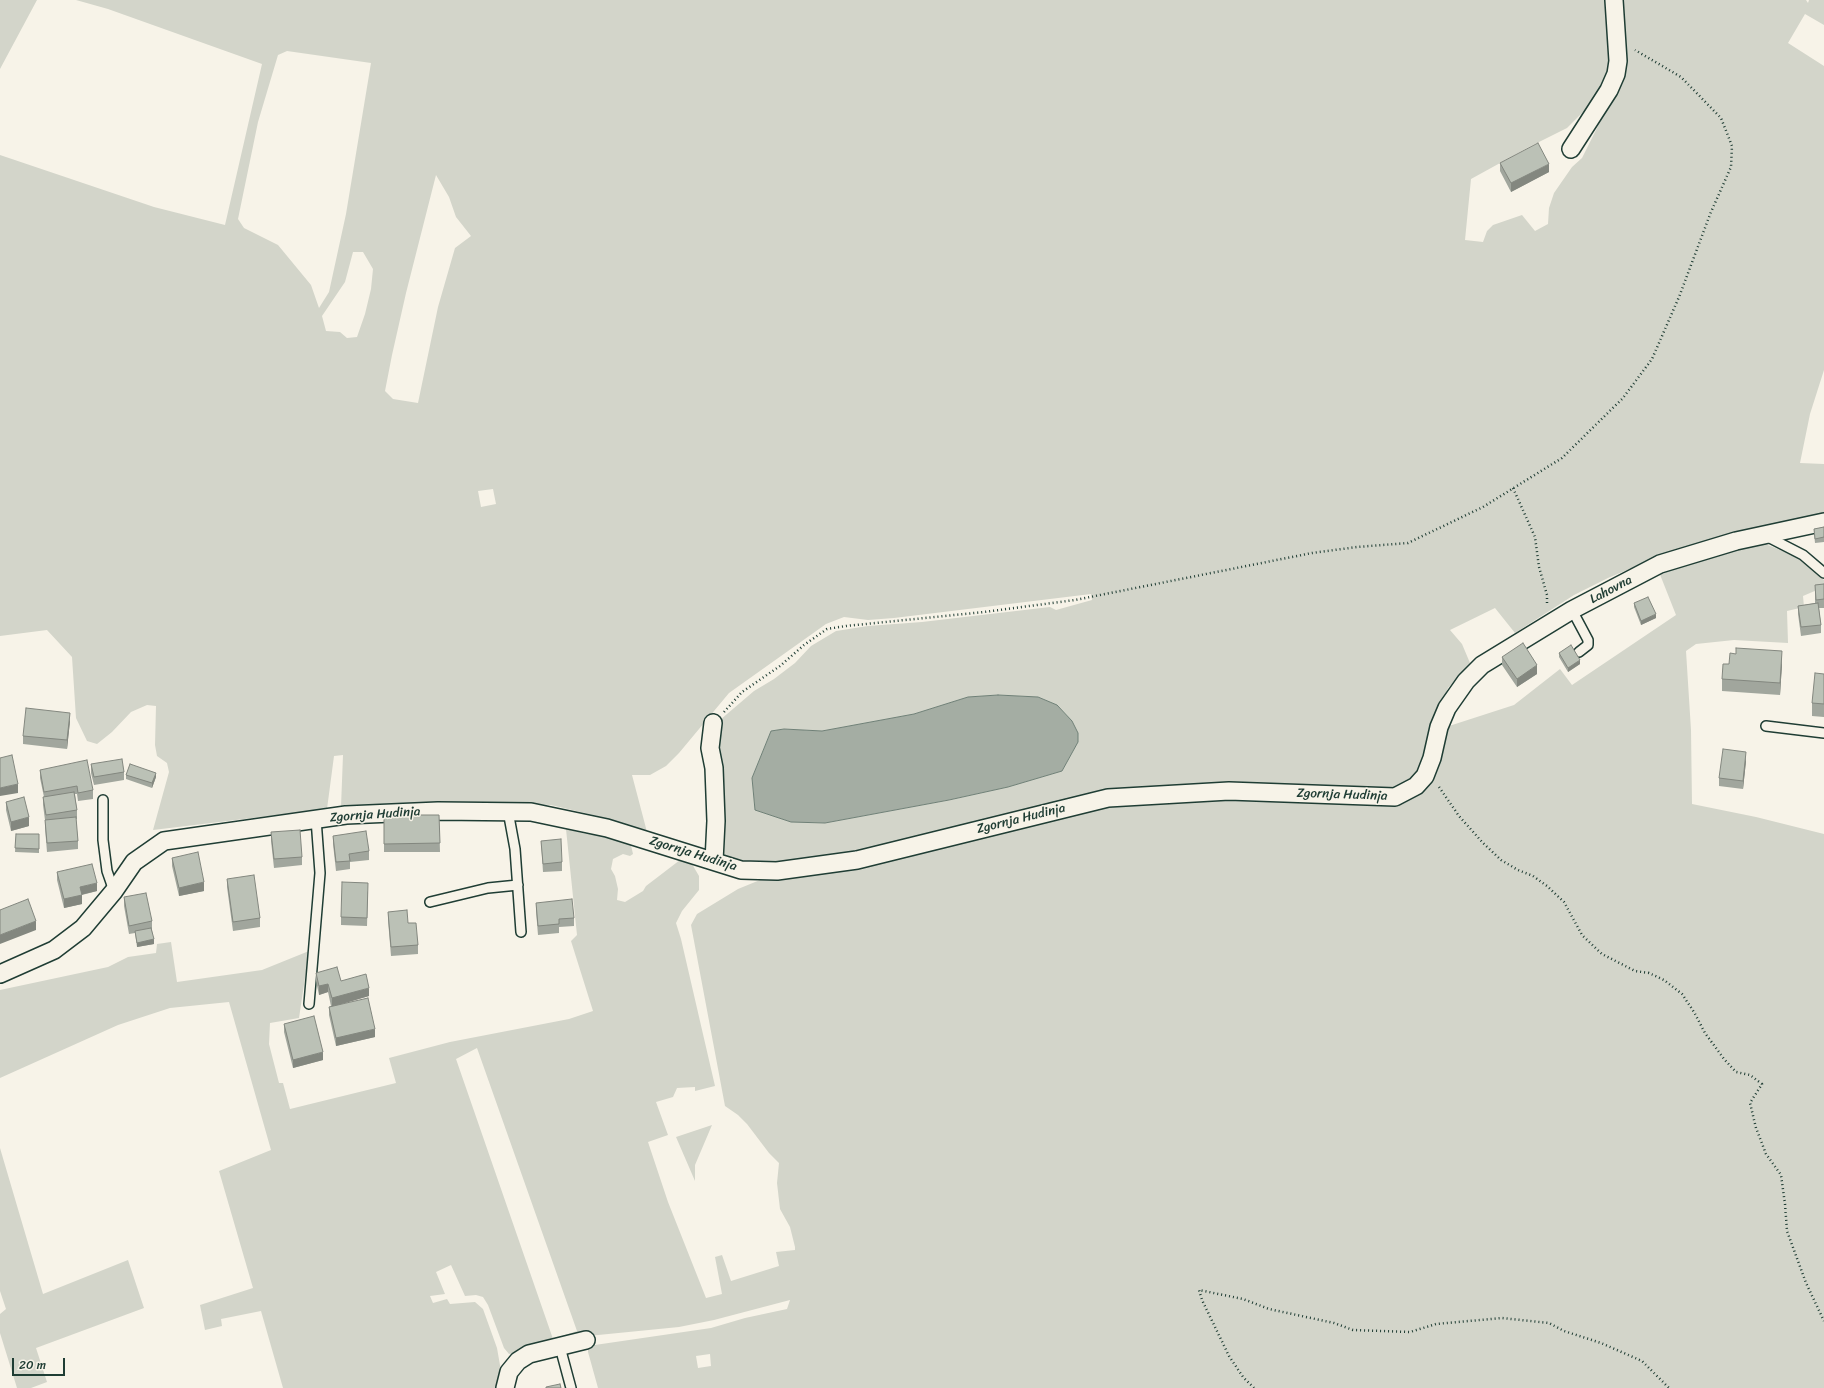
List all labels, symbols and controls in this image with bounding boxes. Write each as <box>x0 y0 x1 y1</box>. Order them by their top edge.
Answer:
street label: Lahovna <box>1587 572 1635 608</box>
street label: Zgornja Hudinja <box>1296 786 1388 804</box>
street label: Zgornja Hudinja <box>975 800 1067 838</box>
street label: Zgornja Hudinja <box>329 804 421 826</box>
street label: Zgornja Hudinja <box>647 833 739 875</box>
scale bar <box>14 1350 67 1376</box>
text: 20 m <box>19 1354 46 1376</box>

